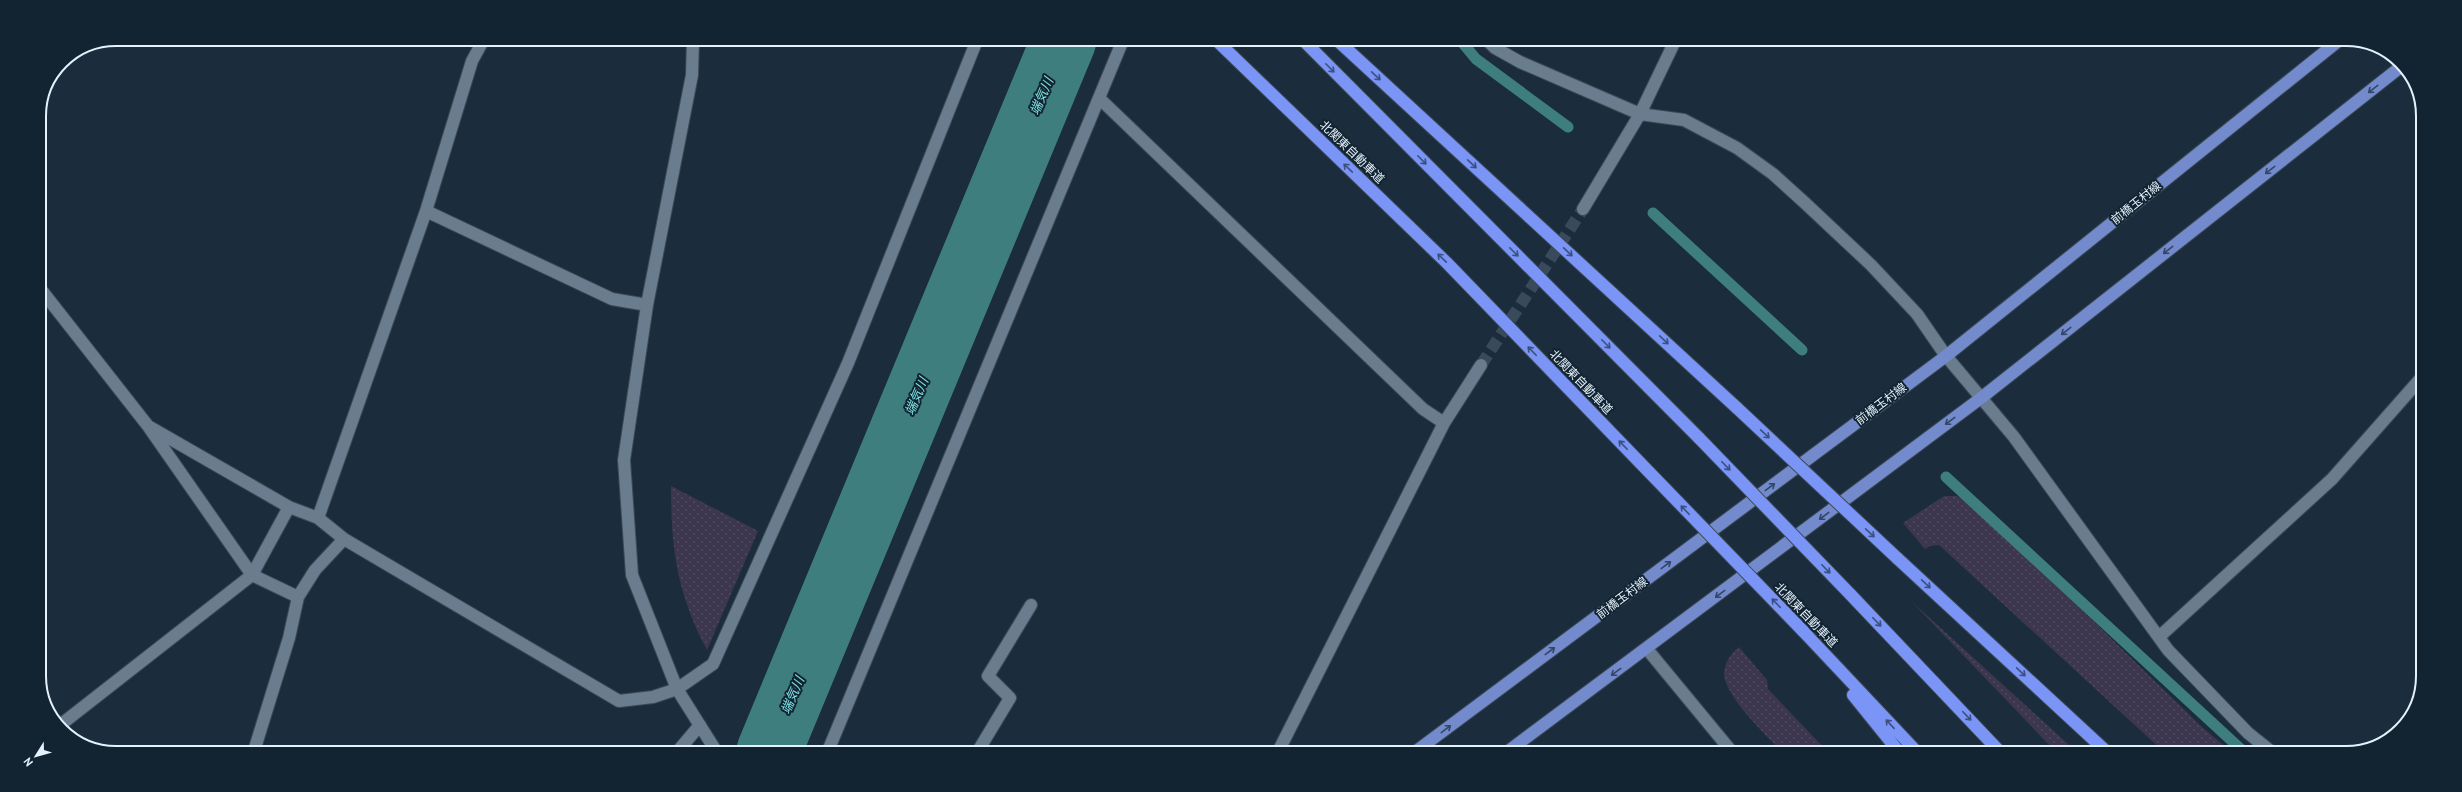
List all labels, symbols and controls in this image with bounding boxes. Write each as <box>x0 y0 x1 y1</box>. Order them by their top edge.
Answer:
one-way arrow <box>1326 63 1335 73</box>
one-way arrow <box>1371 72 1382 81</box>
water label: 端気川 <box>1026 73 1058 117</box>
one-way arrow <box>2367 85 2378 93</box>
street label: 北関東自動車道 <box>1317 117 1388 186</box>
one-way arrow <box>1417 155 1427 165</box>
one-way arrow <box>1467 159 1477 169</box>
one-way arrow <box>1343 163 1353 173</box>
one-way arrow <box>2265 165 2276 174</box>
street label: 前橋玉村線 <box>2108 178 2164 227</box>
one-way arrow <box>2163 246 2174 254</box>
one-way arrow <box>1509 247 1519 257</box>
one-way arrow <box>1563 247 1573 257</box>
one-way arrow <box>1437 253 1447 263</box>
one-way arrow <box>2061 326 2072 335</box>
one-way arrow <box>1658 335 1668 344</box>
one-way arrow <box>1601 339 1611 349</box>
one-way arrow <box>1527 346 1537 356</box>
street label: 北関東自動車道 <box>1547 346 1616 417</box>
water label: 端気川 <box>901 373 933 417</box>
street label: 前橋玉村線 <box>1852 380 1909 428</box>
one-way arrow <box>1945 417 1956 425</box>
one-way arrow <box>1760 430 1770 439</box>
one-way arrow <box>1618 440 1627 450</box>
one-way arrow <box>1721 461 1731 471</box>
one-way arrow <box>1764 483 1775 491</box>
one-way arrow <box>1681 505 1690 515</box>
one-way arrow <box>1819 512 1830 520</box>
one-way arrow <box>1865 528 1875 538</box>
one-way arrow <box>1660 561 1671 569</box>
one-way arrow <box>1821 564 1831 574</box>
street label: 前橋玉村線 <box>1593 574 1650 622</box>
street label: 北関東自動車道 <box>1772 579 1841 650</box>
one-way arrow <box>1921 580 1931 589</box>
one-way arrow <box>1715 590 1726 598</box>
one-way arrow <box>1771 598 1781 608</box>
one-way arrow <box>1872 617 1882 627</box>
one-way arrow <box>1545 647 1556 655</box>
one-way arrow <box>1611 668 1622 676</box>
one-way arrow <box>2016 668 2026 677</box>
water label: 端気川 <box>777 672 809 716</box>
one-way arrow <box>1962 711 1971 721</box>
one-way arrow <box>1886 719 1895 729</box>
one-way arrow <box>1440 724 1451 733</box>
north arrow <box>16 736 56 776</box>
text: N <box>20 755 36 769</box>

